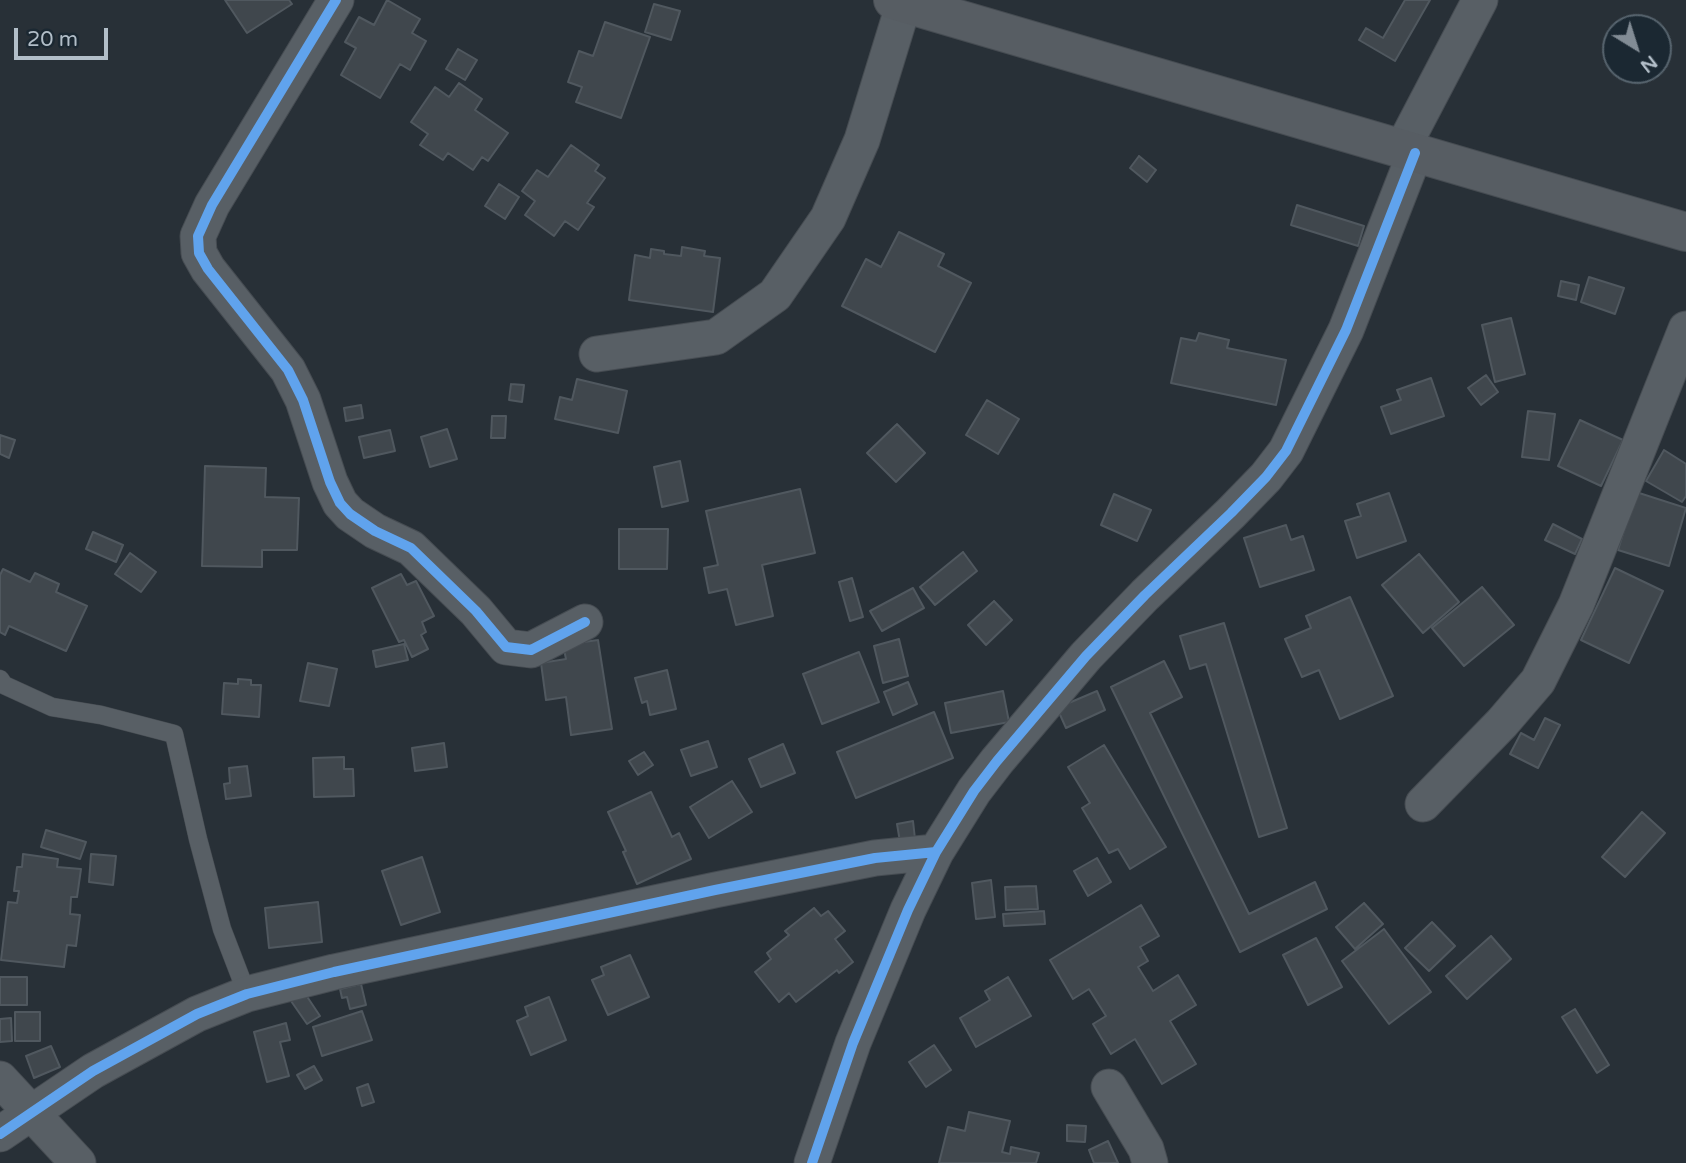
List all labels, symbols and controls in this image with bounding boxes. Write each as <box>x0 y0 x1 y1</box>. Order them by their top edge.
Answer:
scale bar <box>18 14 112 58</box>
north arrow <box>1602 14 1672 84</box>
text: 20 m <box>27 27 78 52</box>
text: N <box>1636 51 1661 77</box>

